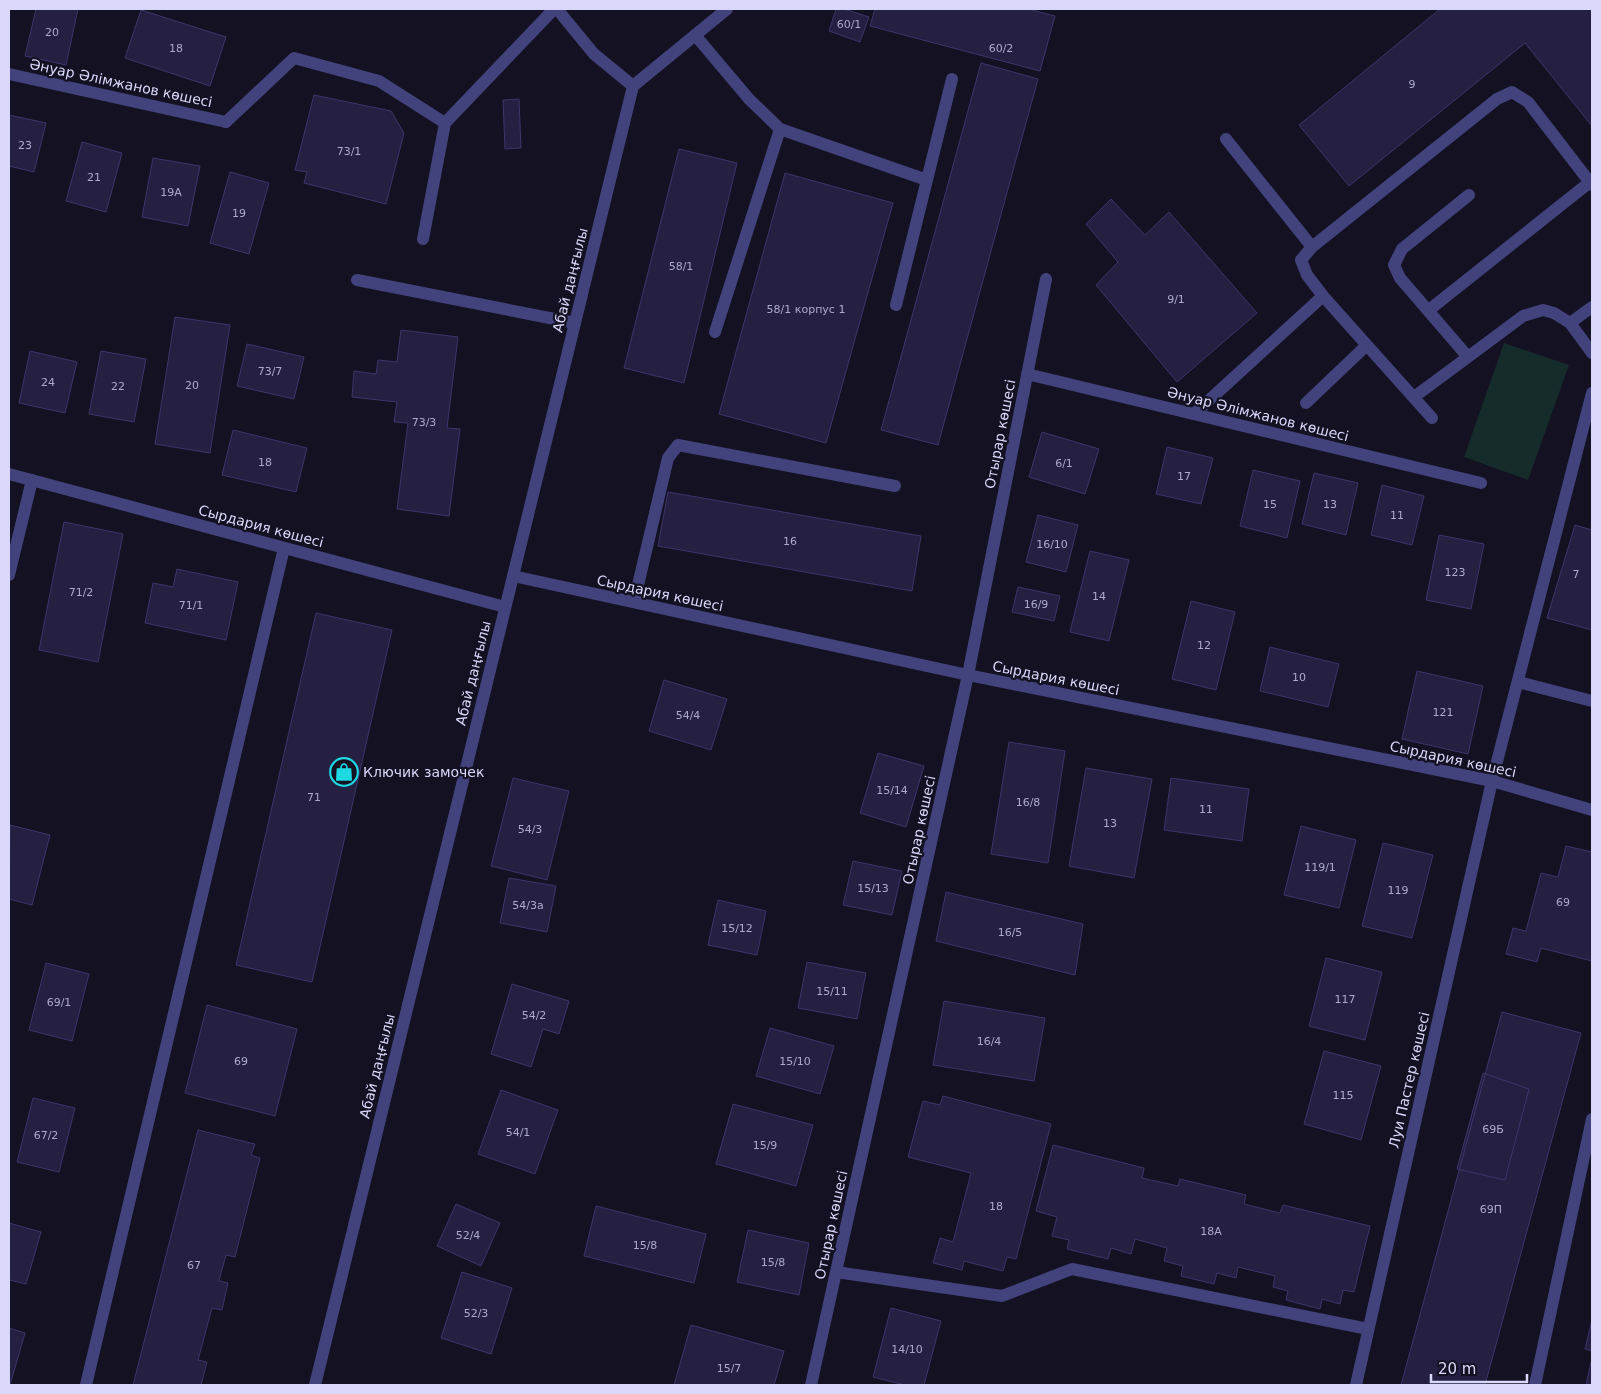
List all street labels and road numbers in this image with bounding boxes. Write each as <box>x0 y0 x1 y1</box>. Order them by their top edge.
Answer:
street label: Әнуар Әлімжанов көшесі <box>28 56 214 110</box>
street label: Абай даңғылы <box>549 226 591 334</box>
street label: Отырар көшесі <box>982 378 1018 490</box>
street label: Әнуар Әлімжанов көшесі <box>1166 384 1350 444</box>
street label: Сырдария көшесі <box>197 502 325 550</box>
street label: Сырдария көшесі <box>595 572 725 614</box>
street label: Абай даңғылы <box>452 619 494 727</box>
street label: Сырдария көшесі <box>991 658 1121 698</box>
street label: Сырдария көшесі <box>1388 738 1518 780</box>
street label: Отырар көшесі <box>900 774 938 886</box>
street label: Луи Пастер көшесі <box>1386 1010 1432 1150</box>
street label: Абай даңғылы <box>356 1012 398 1120</box>
street label: Отырар көшесі <box>812 1169 850 1281</box>

